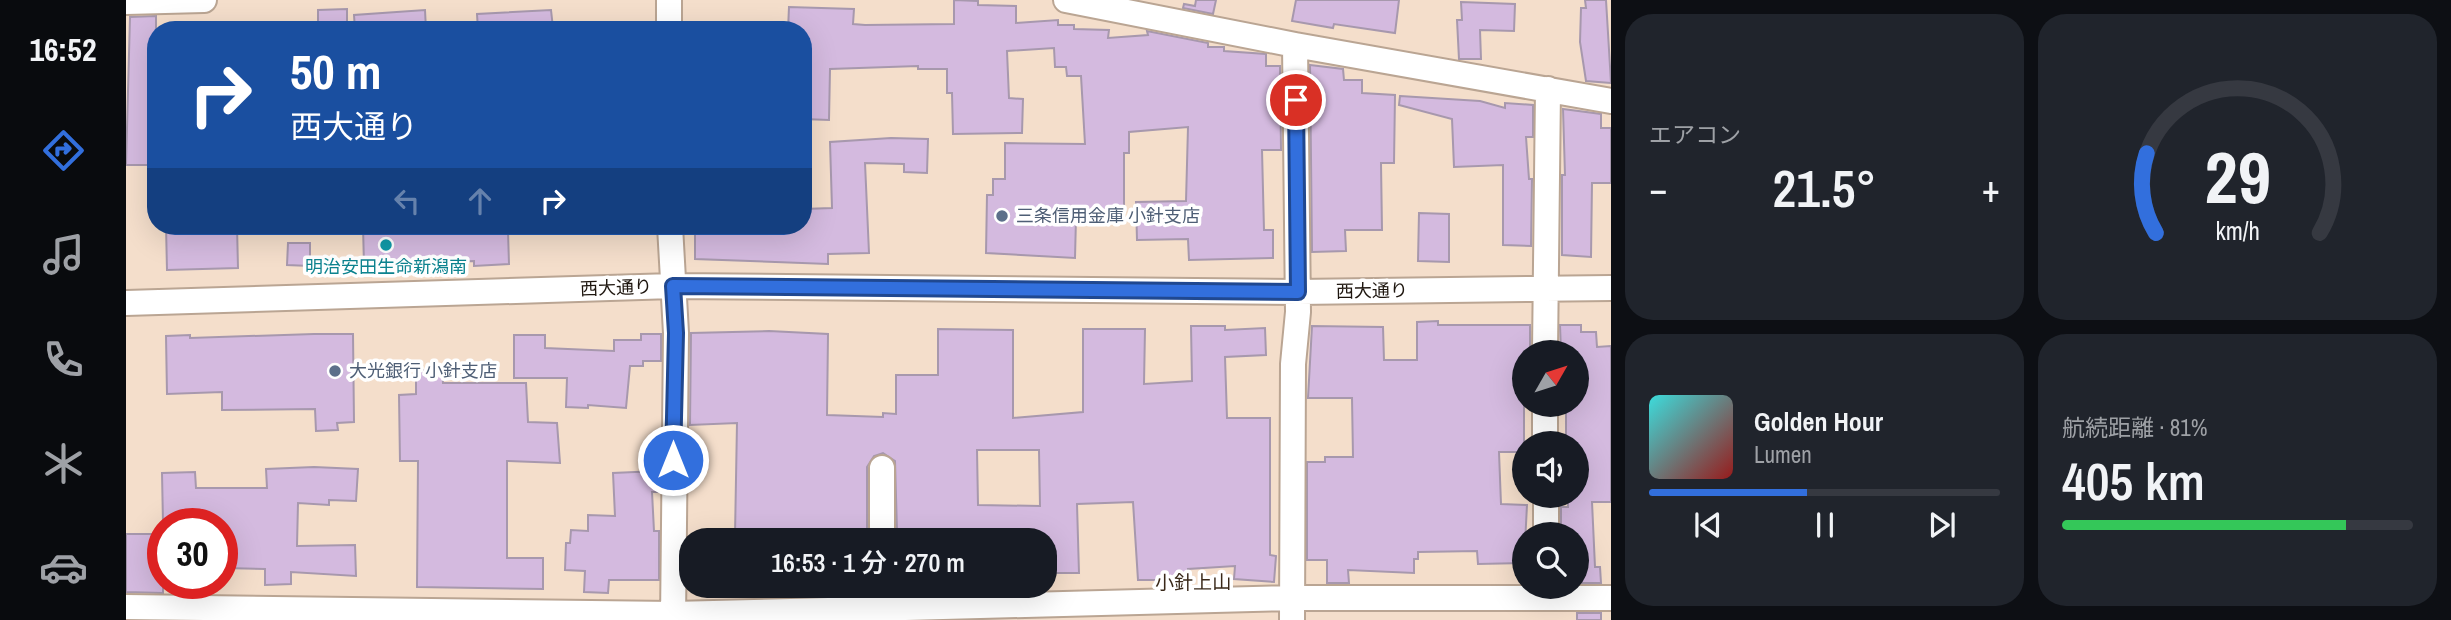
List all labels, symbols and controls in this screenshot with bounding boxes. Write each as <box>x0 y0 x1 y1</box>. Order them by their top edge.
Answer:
text: 16:52 <box>29 28 97 71</box>
text: 50 m <box>290 38 382 104</box>
icon: right <box>175 49 266 140</box>
pin <box>1266 70 1326 130</box>
icon: arrive <box>1277 81 1315 119</box>
text: 西大通り <box>290 105 418 148</box>
text: エアコン <box>1649 119 1741 150</box>
icon: directions <box>39 126 88 175</box>
text: 29 <box>2204 128 2271 226</box>
text: 21.5° <box>1773 153 1876 223</box>
text: − <box>1649 163 1667 214</box>
text: + <box>1982 163 2000 214</box>
icon: left <box>388 182 426 220</box>
icon: ahead <box>461 182 499 220</box>
icon: right <box>534 182 572 220</box>
place label: 三条信用金庫 小針支店 <box>1016 203 1200 228</box>
marker: 三条信用金庫 小針支店 <box>994 208 1010 224</box>
text: km/h <box>2215 214 2260 248</box>
icon: music <box>39 230 88 279</box>
marker: 明治安田生命新潟南 <box>378 237 394 253</box>
place label: 明治安田生命新潟南 <box>305 254 467 279</box>
street label: 西大通り <box>580 274 652 301</box>
street label: 西大通り <box>1336 277 1408 304</box>
icon: phone <box>39 335 88 384</box>
north arrow <box>1512 340 1589 416</box>
map controls <box>1512 340 1589 599</box>
place label: 大光銀行 小針支店 <box>349 358 497 383</box>
marker: 大光銀行 小針支店 <box>327 363 343 379</box>
text: Golden Hour <box>1754 404 1883 439</box>
text: 航続距離 · 81% <box>2062 412 2207 443</box>
position arrow <box>636 423 710 497</box>
button: sound <box>1512 431 1589 508</box>
icon: climate <box>39 439 88 488</box>
text: Lumen <box>1754 439 1812 470</box>
text: 405 km <box>2062 446 2205 516</box>
icon: previous <box>1689 506 1727 544</box>
icon: pause <box>1806 506 1844 544</box>
icon: next <box>1923 506 1961 544</box>
speed limit sign: 30 <box>147 508 238 599</box>
button: search <box>1512 522 1589 599</box>
icon: car <box>39 543 88 592</box>
text: 16:53 · 1 分 · 270 m <box>771 545 965 580</box>
district label: 小針上山 <box>1155 569 1231 595</box>

